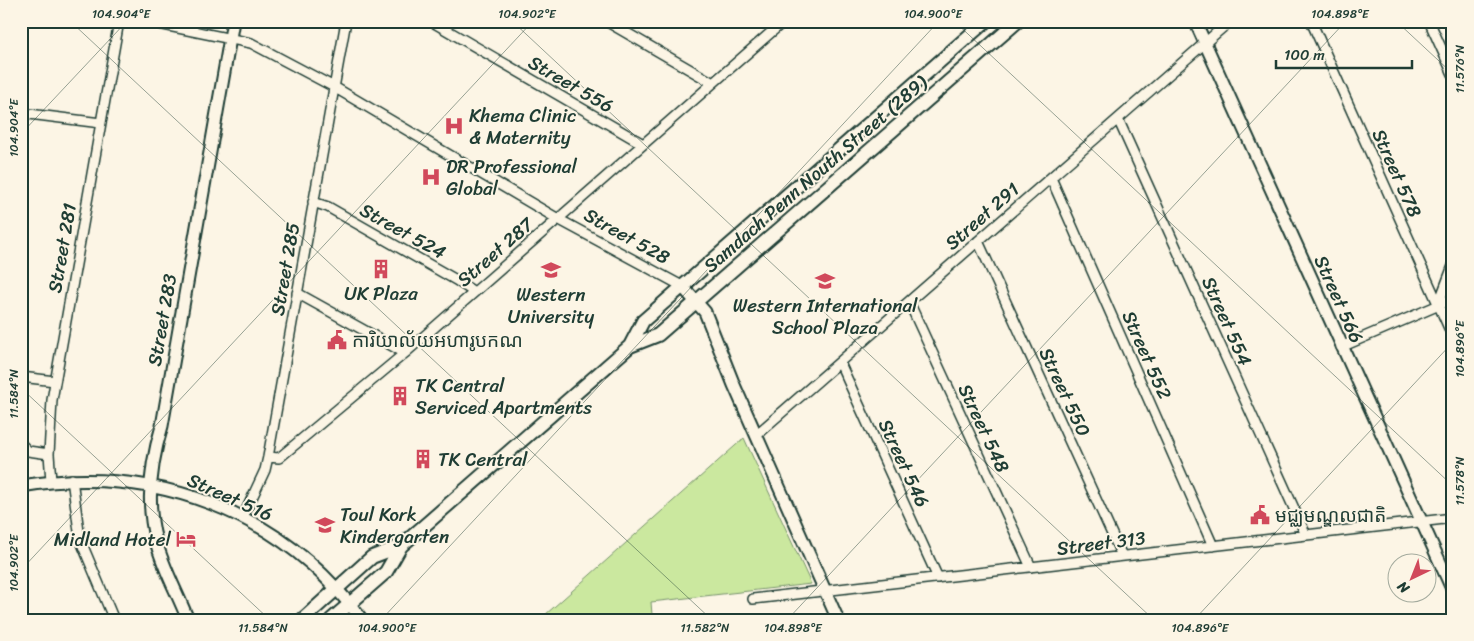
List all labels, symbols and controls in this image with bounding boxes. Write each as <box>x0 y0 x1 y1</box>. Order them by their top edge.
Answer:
text: 104.904°E <box>92 3 151 25</box>
text: 104.902°E <box>498 3 557 25</box>
text: 104.900°E <box>904 3 963 25</box>
text: 104.898°E <box>1311 3 1370 25</box>
scale bar <box>1276 38 1413 70</box>
text: 100 m <box>1284 42 1325 68</box>
text: 11.576°N <box>1449 44 1471 93</box>
street label: Street 556 <box>522 46 620 122</box>
street label: Samdach Penn Nouth Street (289) <box>695 66 936 281</box>
text: 104.904°E <box>3 98 25 157</box>
place label: Khema Clinic & Maternity <box>469 99 577 154</box>
hospital icon: Khema Clinic & Maternity <box>443 115 465 137</box>
street label: Street 578 <box>1363 123 1431 223</box>
place label: DR Professional Global <box>446 150 577 205</box>
hospital icon: DR Professional Global <box>420 166 442 188</box>
street label: Street 291 <box>937 174 1027 258</box>
street label: Street 524 <box>354 194 452 268</box>
street label: Street 528 <box>578 199 677 274</box>
street label: Street 281 <box>38 200 86 296</box>
street label: Street 287 <box>449 208 542 295</box>
street label: Street 285 <box>261 219 309 318</box>
street label: Street 566 <box>1305 250 1373 348</box>
building icon: UK Plaza <box>370 258 392 280</box>
school or university icon: Western University <box>540 259 562 281</box>
school or university icon: Western International School Plaza <box>814 270 836 292</box>
street label: Street 283 <box>138 271 186 369</box>
street label: Street 554 <box>1193 271 1261 371</box>
place label: UK Plaza <box>344 277 418 310</box>
place label: Western University <box>508 278 594 333</box>
place label: Western International School Plaza <box>733 289 918 344</box>
street label: Street 552 <box>1113 305 1181 405</box>
text: 104.896°E <box>1449 319 1471 378</box>
place label: ការិយាល័យអហារូបកណ <box>352 324 523 357</box>
public building icon: ការិយាល័យអហារូបកណ <box>326 329 348 351</box>
street label: Street 550 <box>1030 342 1100 442</box>
text: 11.584°N <box>3 369 25 419</box>
place label: TK Central Serviced Apartments <box>415 369 592 424</box>
street label: Street 548 <box>949 378 1019 479</box>
building icon: TK Central Serviced Apartments <box>389 385 411 407</box>
street label: Street 546 <box>869 413 939 513</box>
place label: TK Central <box>438 443 528 476</box>
building icon: TK Central <box>412 448 434 470</box>
text: 11.578°N <box>1449 456 1471 505</box>
street label: Street 516 <box>182 463 278 531</box>
place label: Toul Kork Kindergarten <box>340 498 449 553</box>
place label: មជ្ឈមណ្ឌលជាតិ <box>1275 499 1386 532</box>
public building icon: មជ្ឈមណ្ឌលជាតិ <box>1249 504 1271 526</box>
school or university icon: Toul Kork Kindergarten <box>314 514 336 536</box>
street label: Street 313 <box>1055 521 1148 565</box>
place label: Midland Hotel <box>54 523 172 556</box>
hotel icon: Midland Hotel <box>175 528 197 550</box>
text: 104.902°E <box>3 533 25 592</box>
north arrow <box>1386 554 1436 604</box>
text: N <box>1391 574 1416 600</box>
text: 11.584°N <box>238 617 288 639</box>
text: 104.900°E <box>358 617 417 639</box>
text: 11.582°N <box>681 617 730 639</box>
text: 104.898°E <box>764 617 823 639</box>
text: 104.896°E <box>1171 617 1230 639</box>

